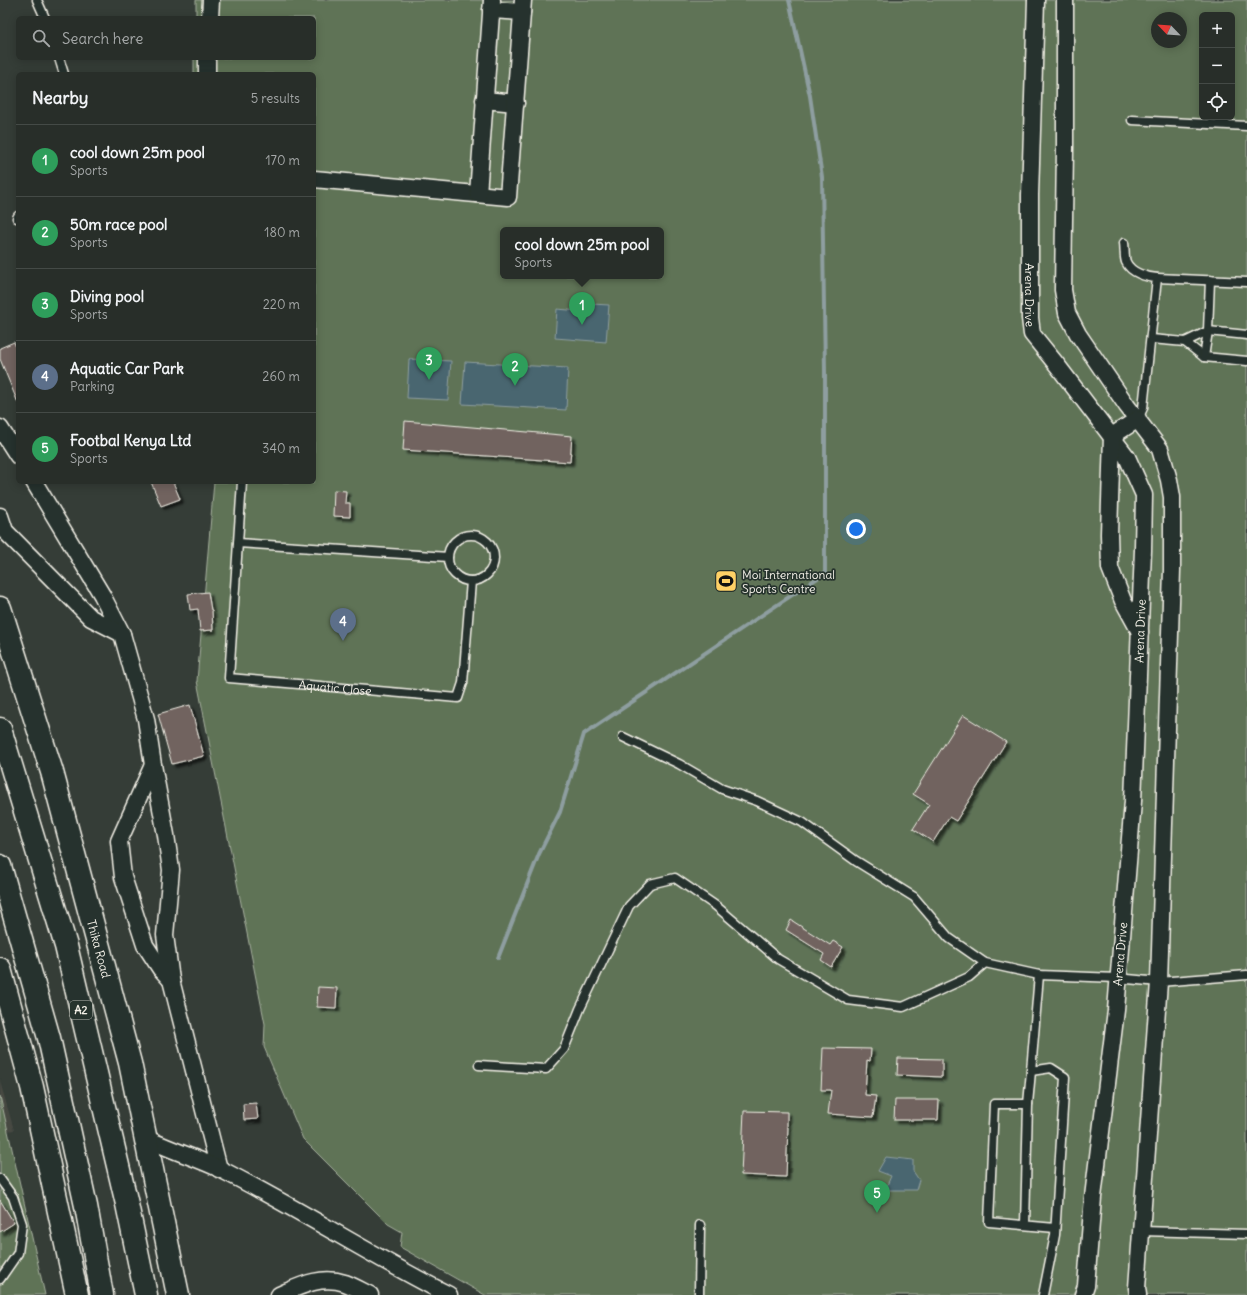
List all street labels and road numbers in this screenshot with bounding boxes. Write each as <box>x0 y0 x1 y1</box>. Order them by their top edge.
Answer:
street label: Arena Drive <box>1023 263 1039 328</box>
street label: Arena Drive <box>1131 599 1149 663</box>
street label: Aquatic Close <box>298 677 372 698</box>
street label: Thika Road <box>84 918 114 980</box>
street label: Arena Drive <box>1110 922 1130 986</box>
road number: A2 <box>70 1001 92 1019</box>

